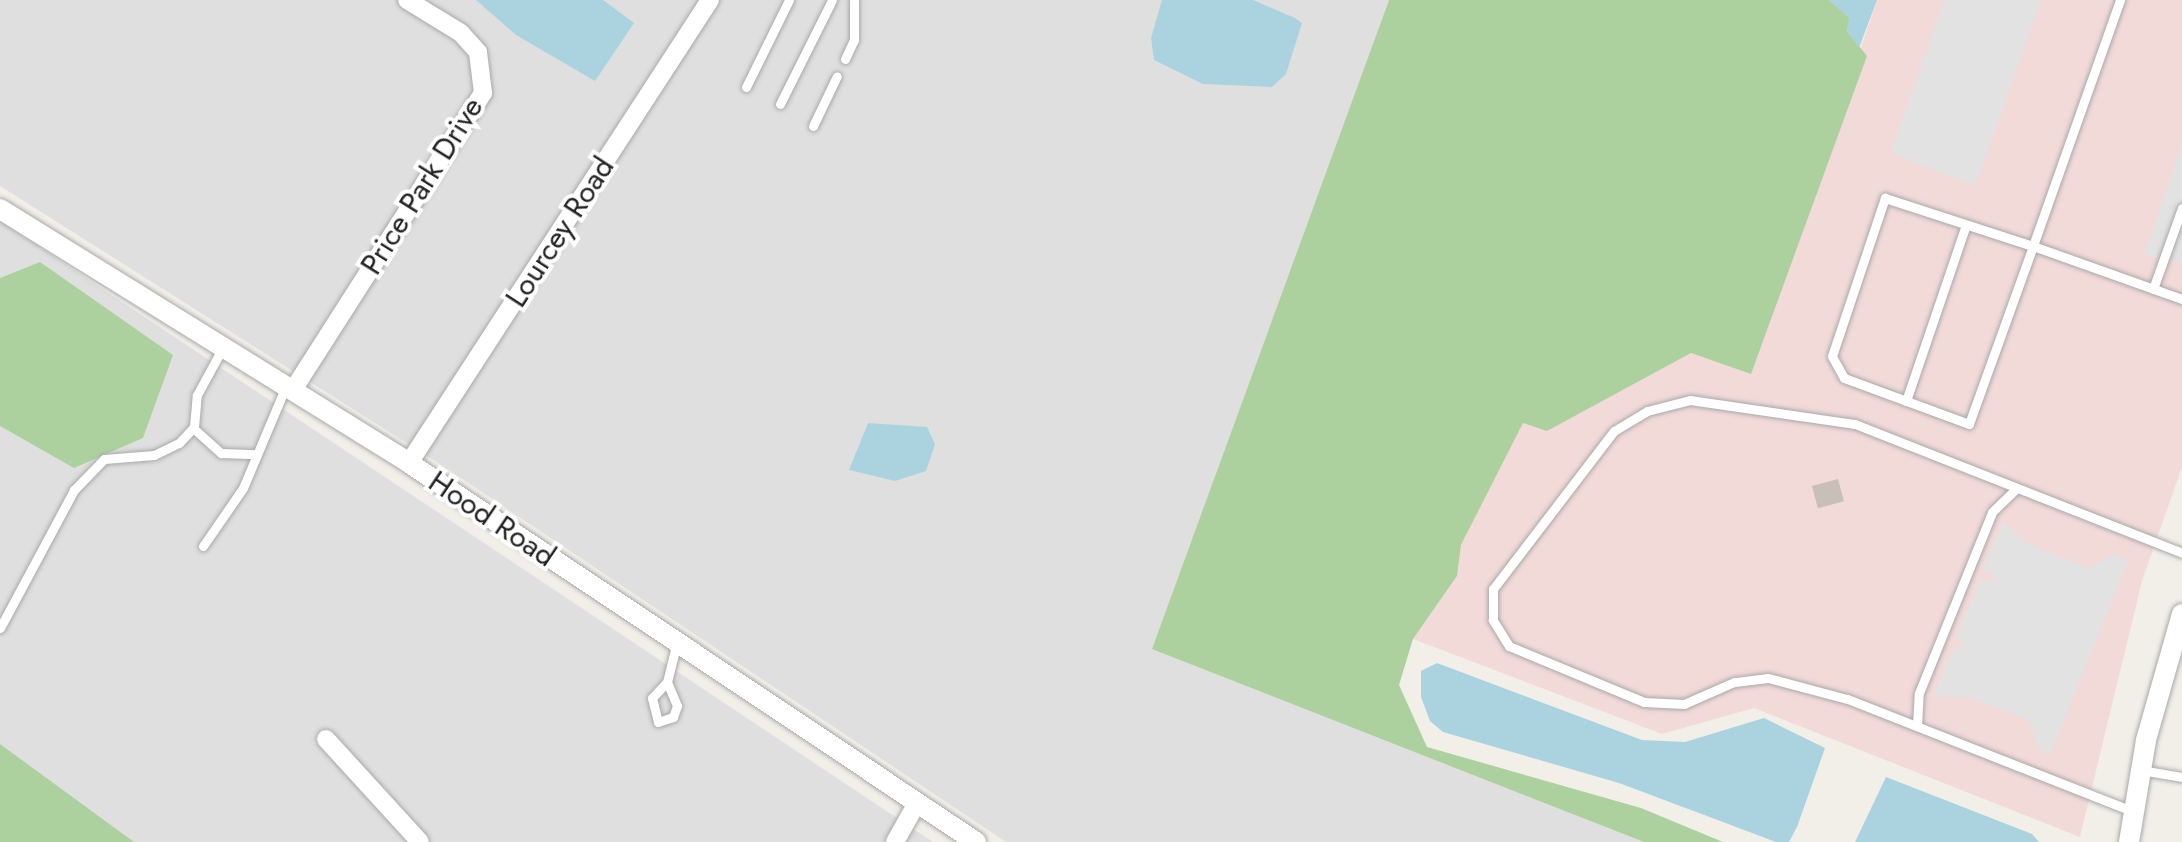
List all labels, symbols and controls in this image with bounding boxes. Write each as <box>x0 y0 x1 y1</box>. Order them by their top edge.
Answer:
street label: Price Park Drive <box>353 91 491 281</box>
street label: Lourcey Road <box>498 150 622 314</box>
street label: Hood Road <box>422 464 562 574</box>

